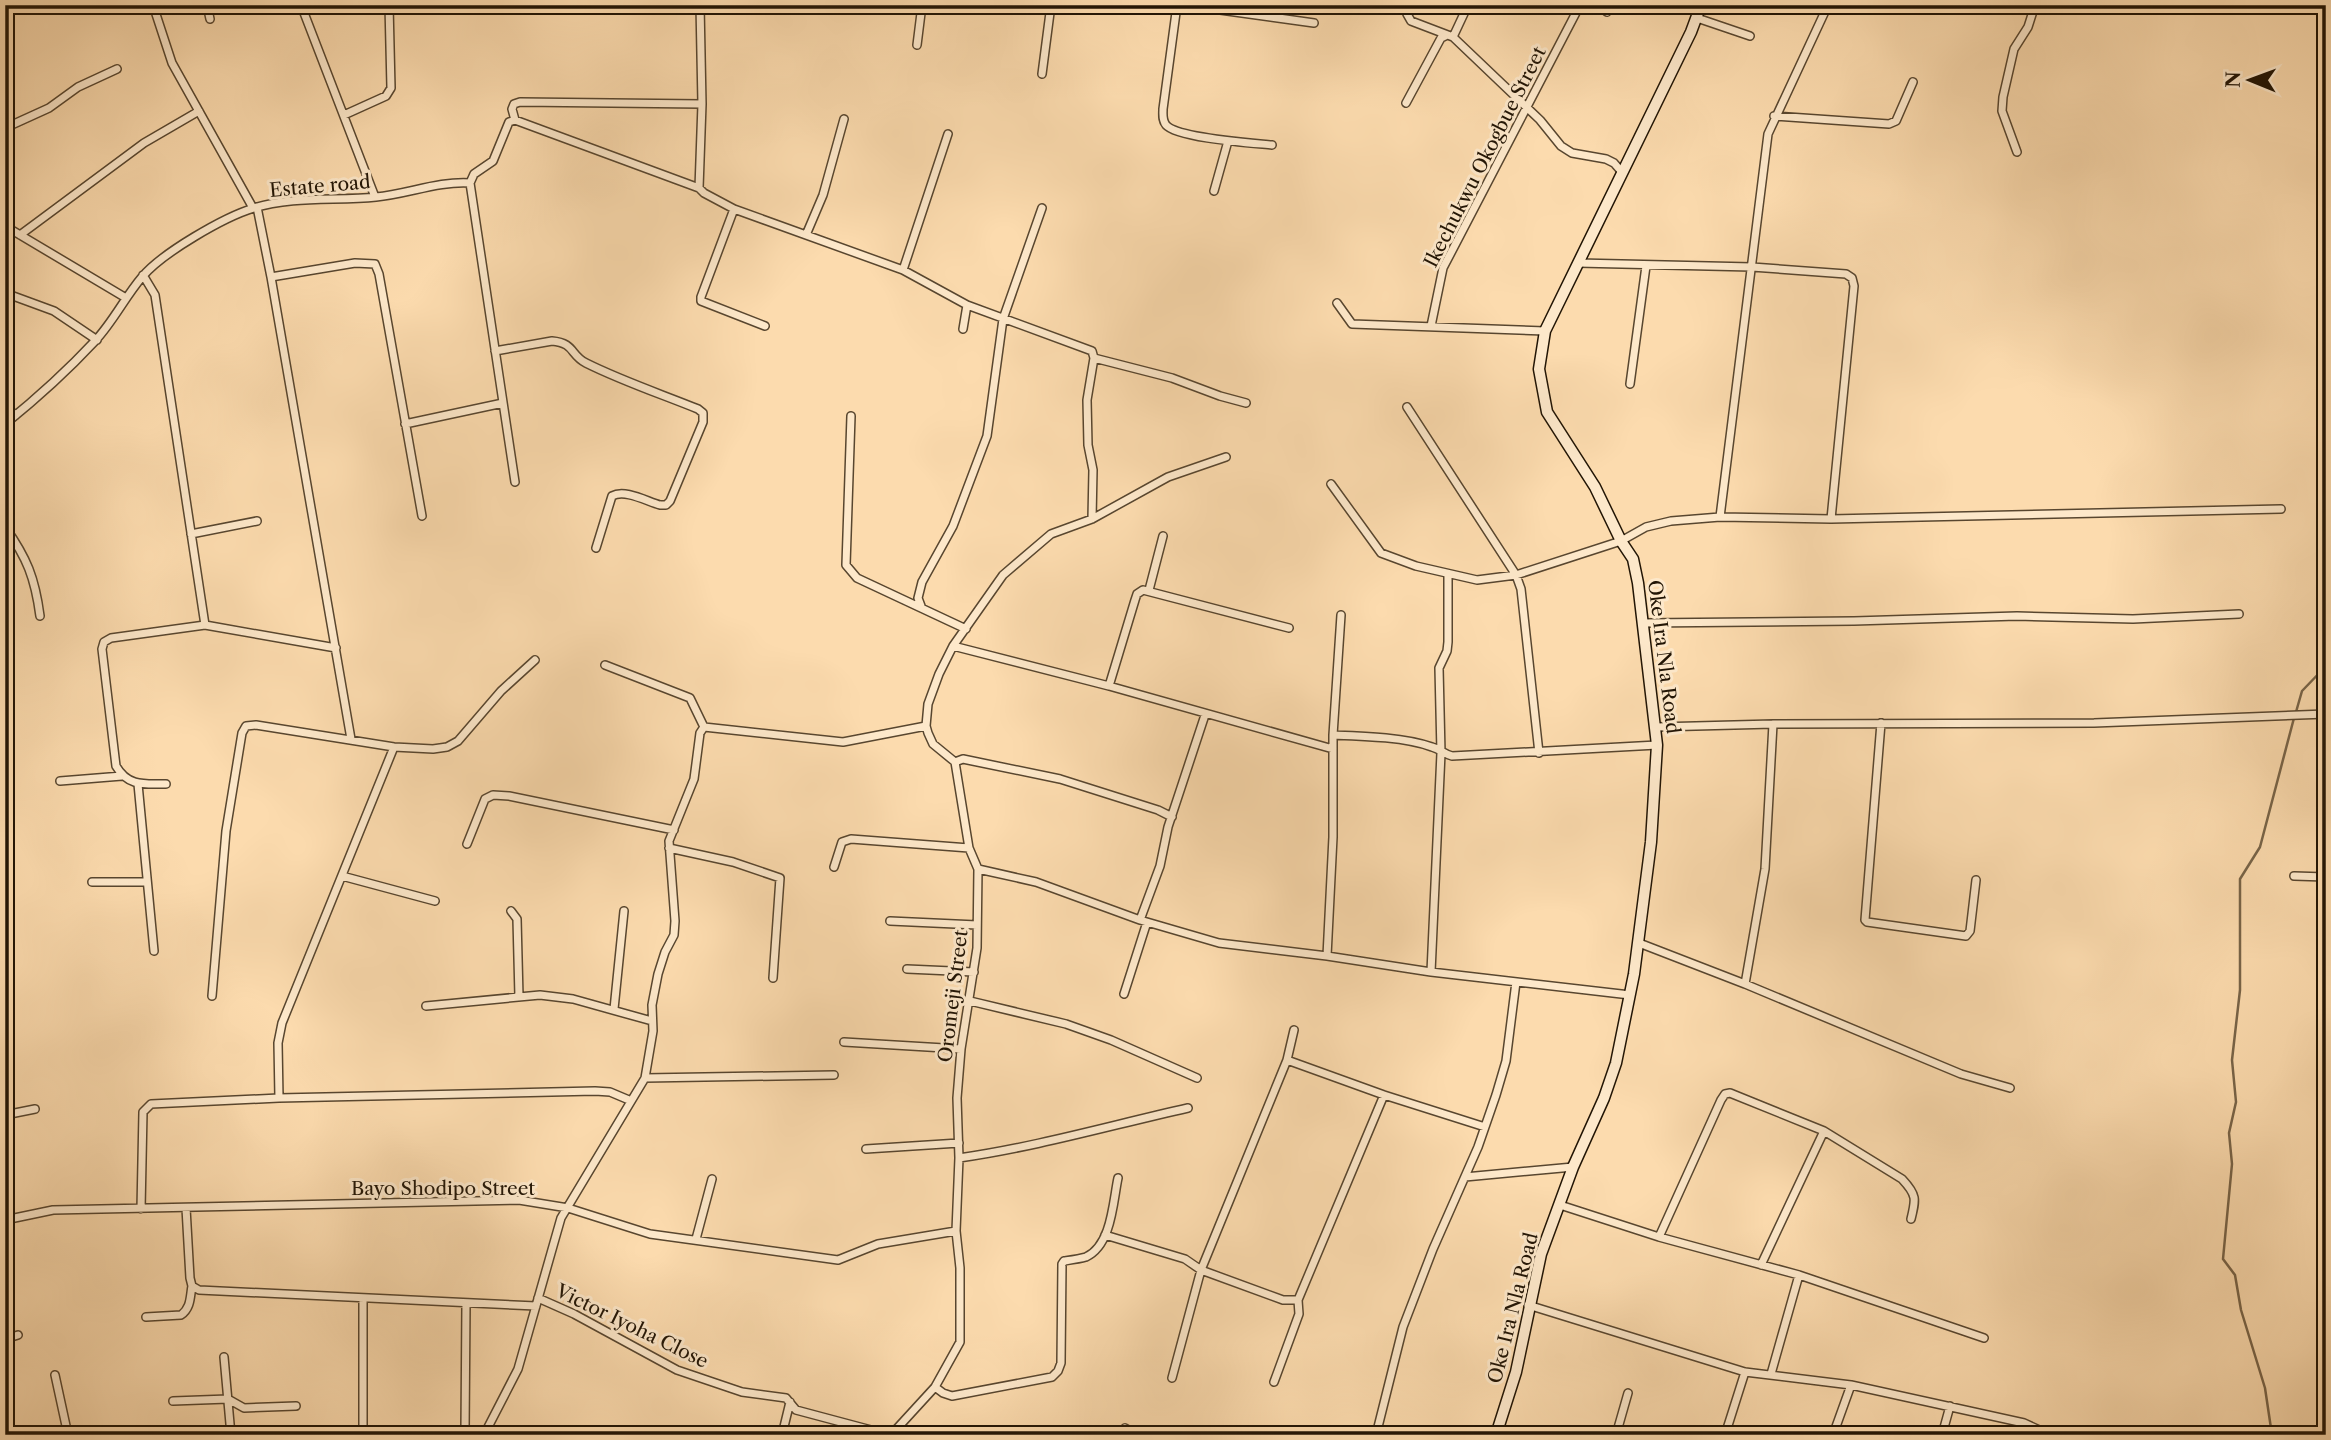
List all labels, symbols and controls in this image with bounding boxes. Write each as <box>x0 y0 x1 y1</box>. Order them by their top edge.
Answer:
street label: Ikechukwu Okogbue Street <box>1419 42 1551 271</box>
north arrow <box>2216 46 2286 116</box>
text: N <box>2222 71 2245 88</box>
street label: Estate road <box>268 170 372 202</box>
street label: Oke Ira Nla Road <box>1643 579 1685 736</box>
street label: Oromeji Street <box>933 928 973 1064</box>
street label: Bayo Shodipo Street <box>351 1177 535 1200</box>
street label: Oke Ira Nla Road <box>1483 1230 1543 1386</box>
street label: Victor Iyoha Close <box>551 1279 712 1373</box>

